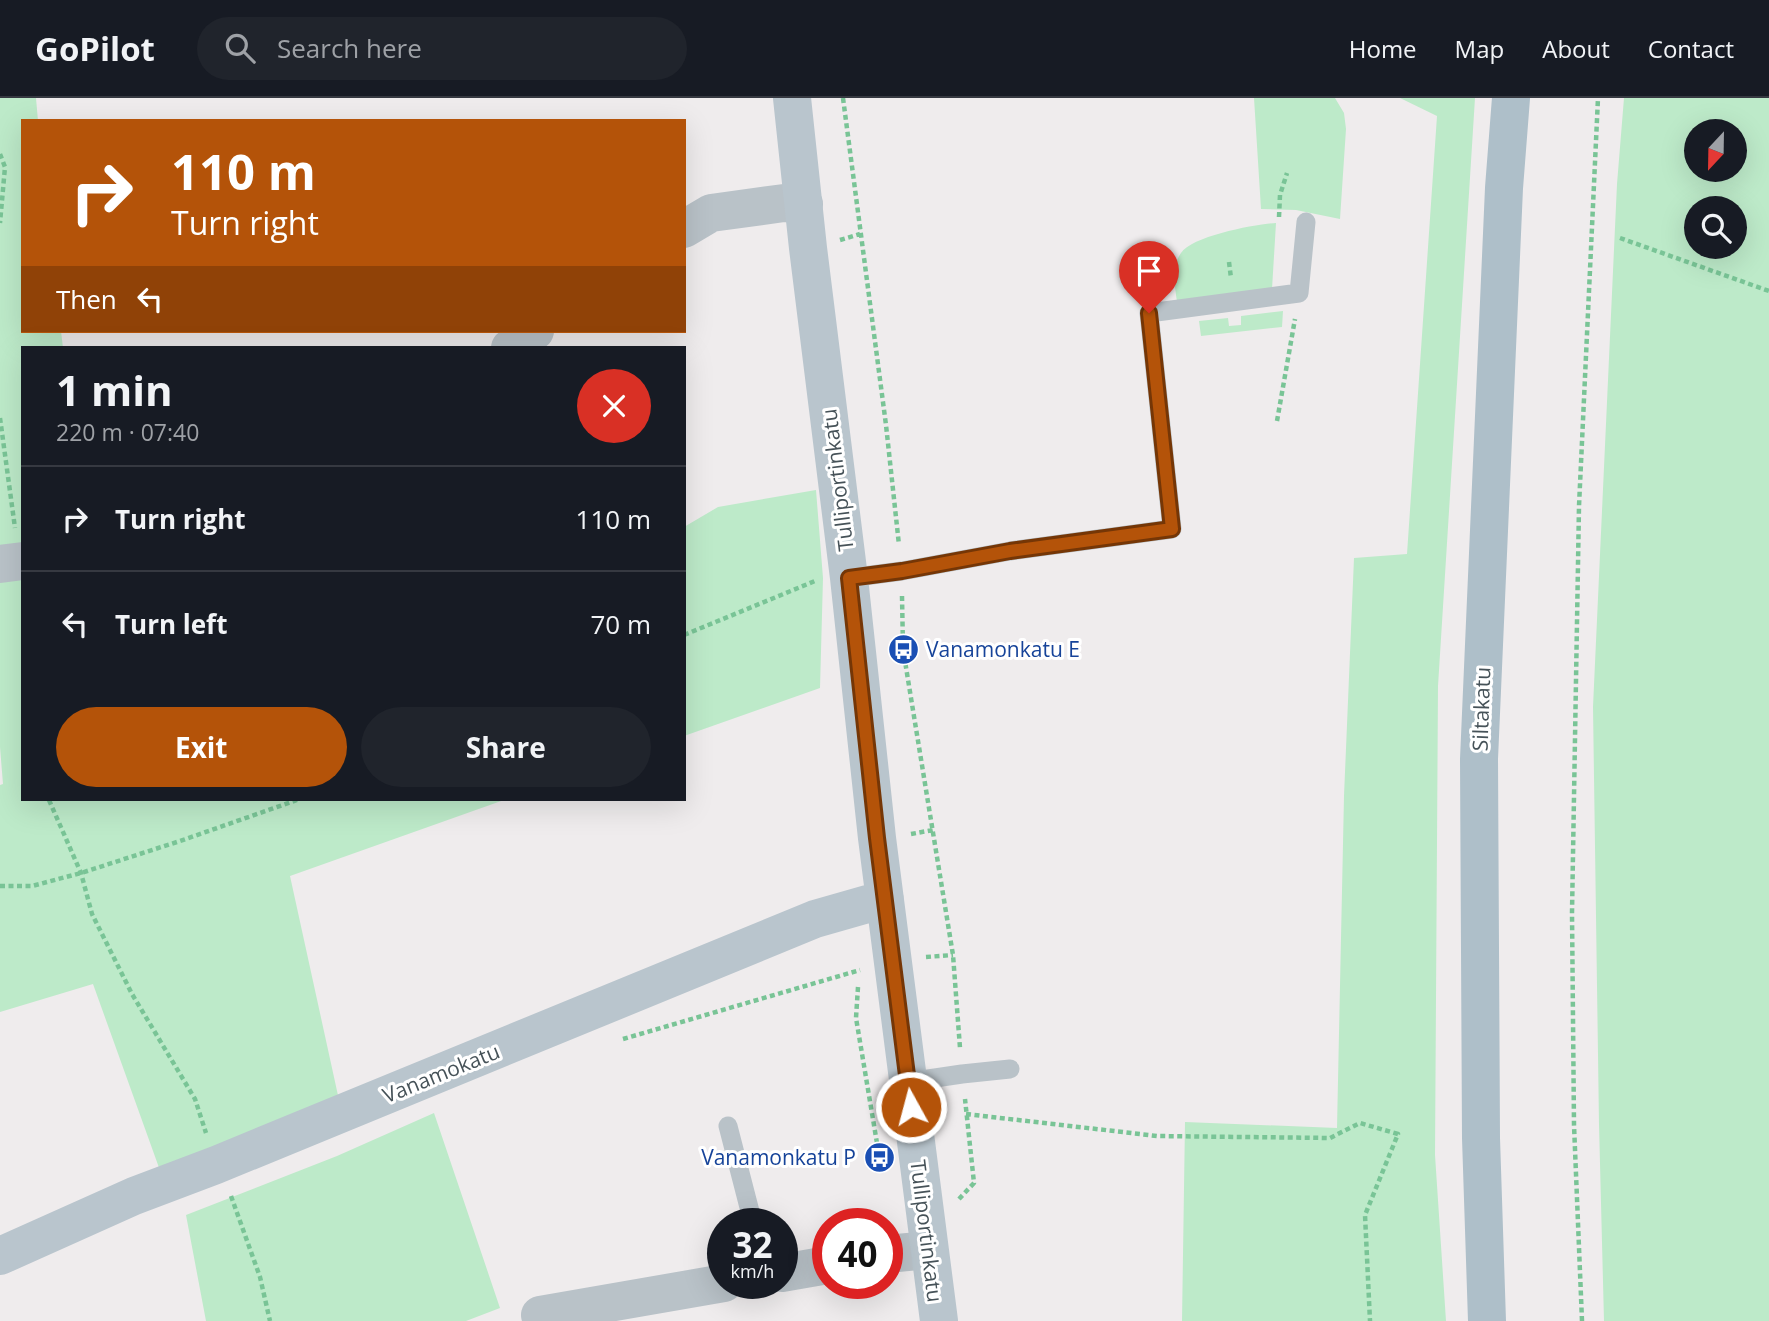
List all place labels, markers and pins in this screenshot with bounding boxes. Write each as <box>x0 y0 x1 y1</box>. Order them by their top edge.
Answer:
pin <box>1119 241 1179 313</box>
bus stop icon: Vanamonkatu E <box>886 632 920 666</box>
place label: Vanamonkatu E <box>926 635 1080 663</box>
bus stop icon: Vanamonkatu P <box>862 1140 896 1174</box>
place label: Vanamonkatu P <box>701 1143 856 1171</box>

